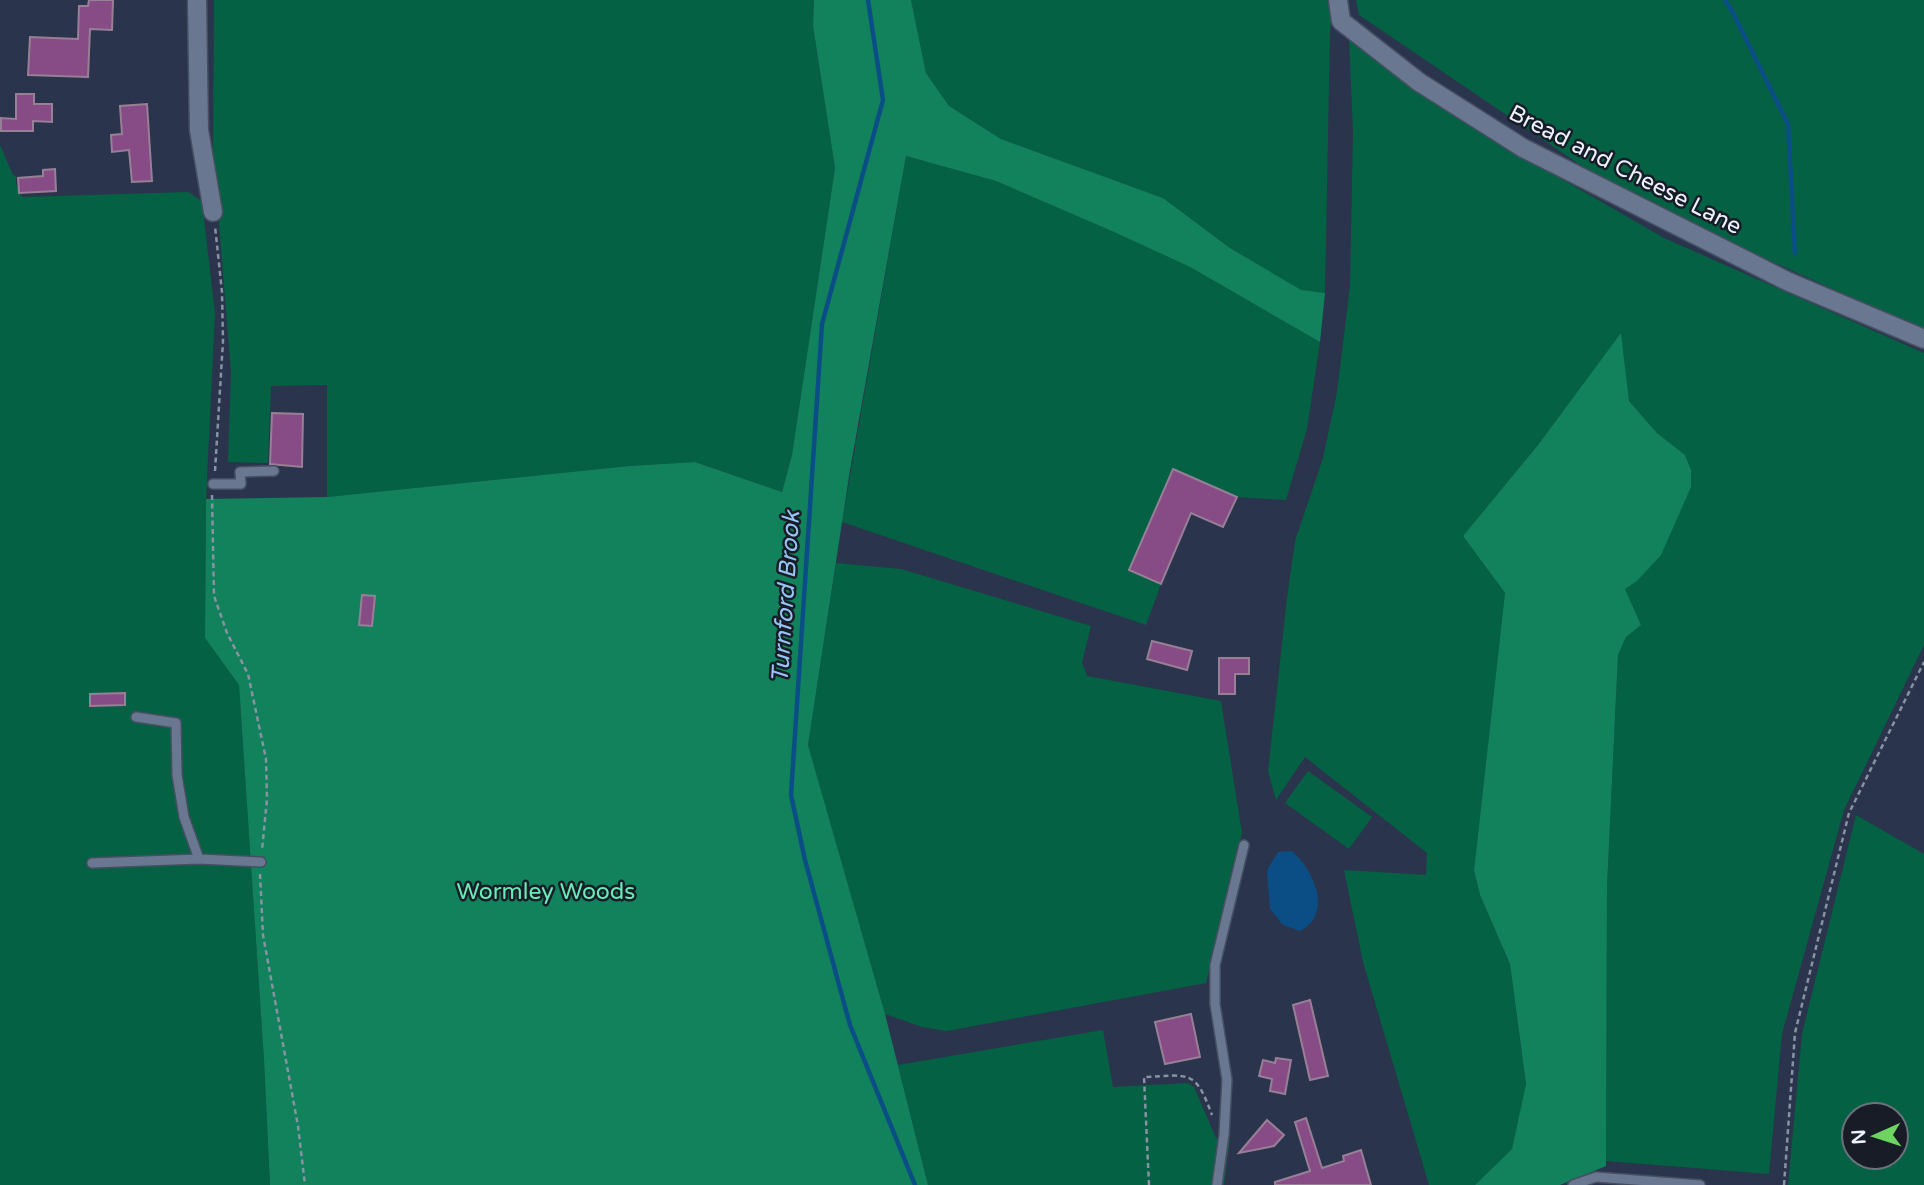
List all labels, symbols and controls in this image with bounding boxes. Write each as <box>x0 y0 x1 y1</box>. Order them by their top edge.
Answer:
street label: Bread and Cheese Lane <box>1504 99 1746 241</box>
water label: Turnford Brook <box>766 508 807 684</box>
park label: Wormley Woods <box>457 878 635 906</box>
north arrow <box>1840 1101 1910 1171</box>
text: N <box>1848 1129 1870 1145</box>

